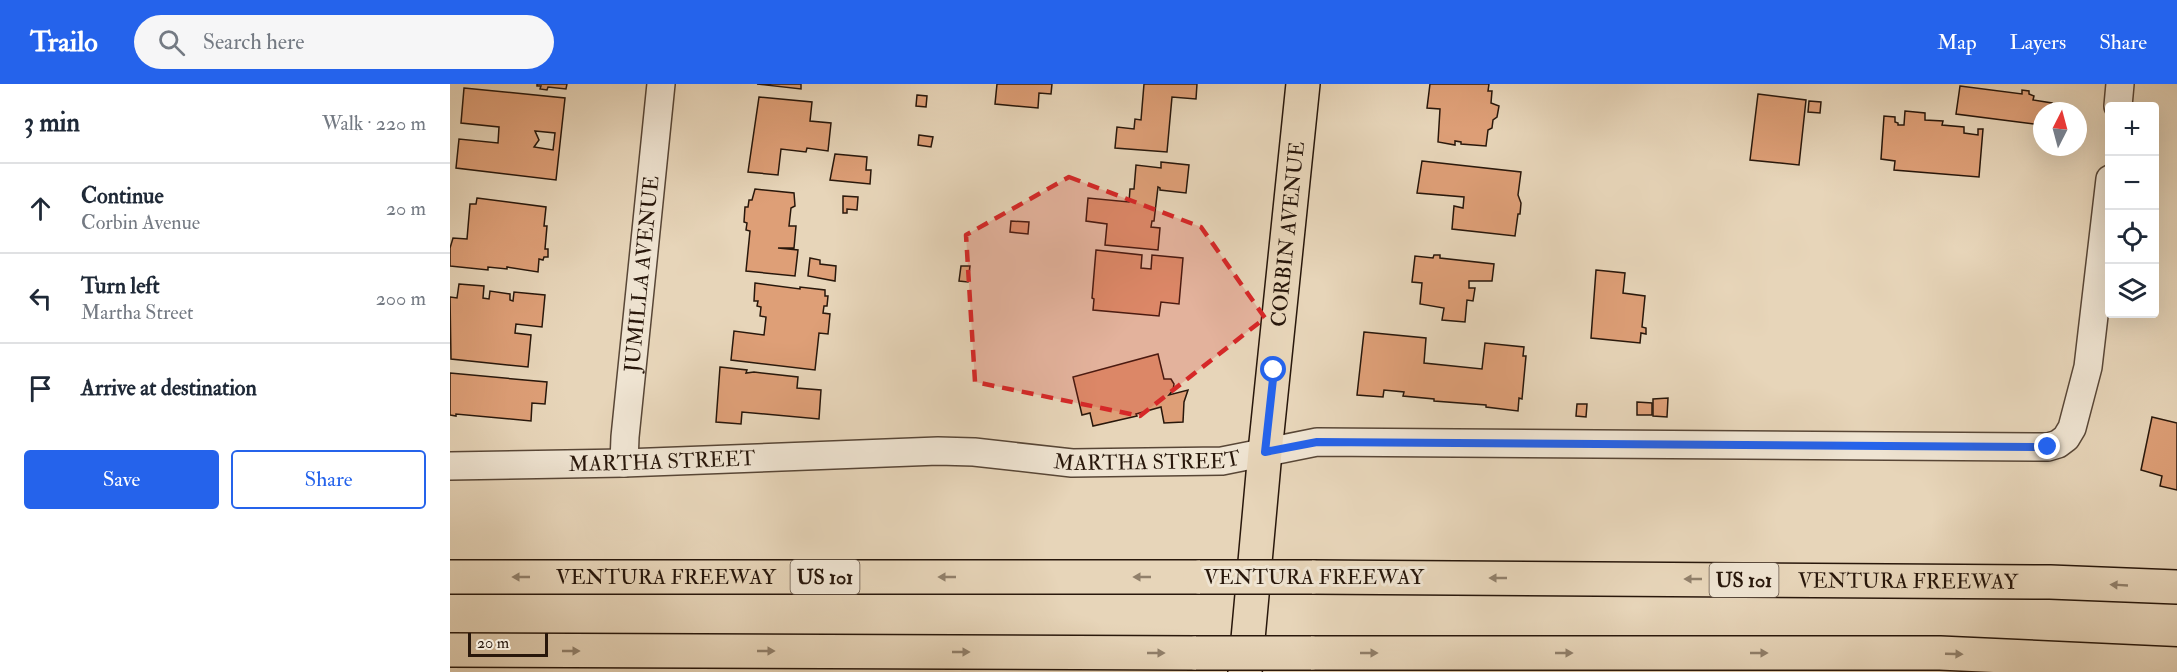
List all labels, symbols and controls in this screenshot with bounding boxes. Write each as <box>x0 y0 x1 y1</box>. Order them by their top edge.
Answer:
search box <box>134 15 554 69</box>
text: Trailo <box>30 25 98 60</box>
icon: search <box>155 26 188 59</box>
text: Search here <box>203 28 304 56</box>
text: Map <box>1937 29 1977 56</box>
text: Layers <box>2010 29 2066 56</box>
text: Share <box>2099 29 2147 56</box>
north arrow <box>2033 102 2087 156</box>
map controls <box>2105 102 2159 318</box>
button: + <box>2105 102 2159 156</box>
text: 3 min <box>24 107 80 139</box>
text: Walk · 220 m <box>322 111 426 136</box>
street label: CORBIN AVENUE <box>1265 140 1311 328</box>
button: − <box>2105 156 2159 210</box>
street label: JUMILLA AVENUE <box>619 174 666 374</box>
text: Continue <box>81 182 164 210</box>
icon: ahead <box>24 192 57 225</box>
text: 20 m <box>386 196 426 221</box>
text: Corbin Avenue <box>81 210 200 235</box>
button: locate <box>2105 210 2159 264</box>
button: layers <box>2105 264 2159 318</box>
text: Turn left <box>81 272 160 300</box>
icon: left <box>24 282 57 315</box>
text: 200 m <box>376 286 426 311</box>
text: Martha Street <box>81 300 194 325</box>
route start <box>1260 356 1286 382</box>
icon: arrive <box>24 372 57 405</box>
text: Arrive at destination <box>81 374 257 402</box>
route end <box>2034 433 2060 459</box>
street label: MARTHA STREET <box>568 445 756 478</box>
street label: MARTHA STREET <box>1052 445 1243 477</box>
button: Save <box>24 450 219 509</box>
button: Share <box>231 450 426 509</box>
road number: US 101 <box>790 560 860 594</box>
road number: US 101 <box>1710 563 1778 597</box>
street label: VENTURA FREEWAY <box>556 564 777 591</box>
street label: VENTURA FREEWAY <box>1204 564 1425 591</box>
street label: VENTURA FREEWAY <box>1798 567 2019 596</box>
one-way arrow <box>511 572 530 582</box>
one-way arrow <box>937 572 956 582</box>
one-way arrow <box>1132 572 1151 582</box>
one-way arrow <box>1488 573 1507 583</box>
one-way arrow <box>1683 575 1702 584</box>
one-way arrow <box>2109 580 2128 589</box>
scale bar <box>468 630 548 658</box>
text: 20 m <box>477 633 509 653</box>
one-way arrow <box>562 646 581 656</box>
one-way arrow <box>757 646 776 656</box>
one-way arrow <box>952 647 971 657</box>
one-way arrow <box>1147 648 1166 658</box>
one-way arrow <box>1360 648 1379 658</box>
one-way arrow <box>1555 648 1574 658</box>
one-way arrow <box>1750 648 1769 658</box>
one-way arrow <box>1945 649 1964 658</box>

